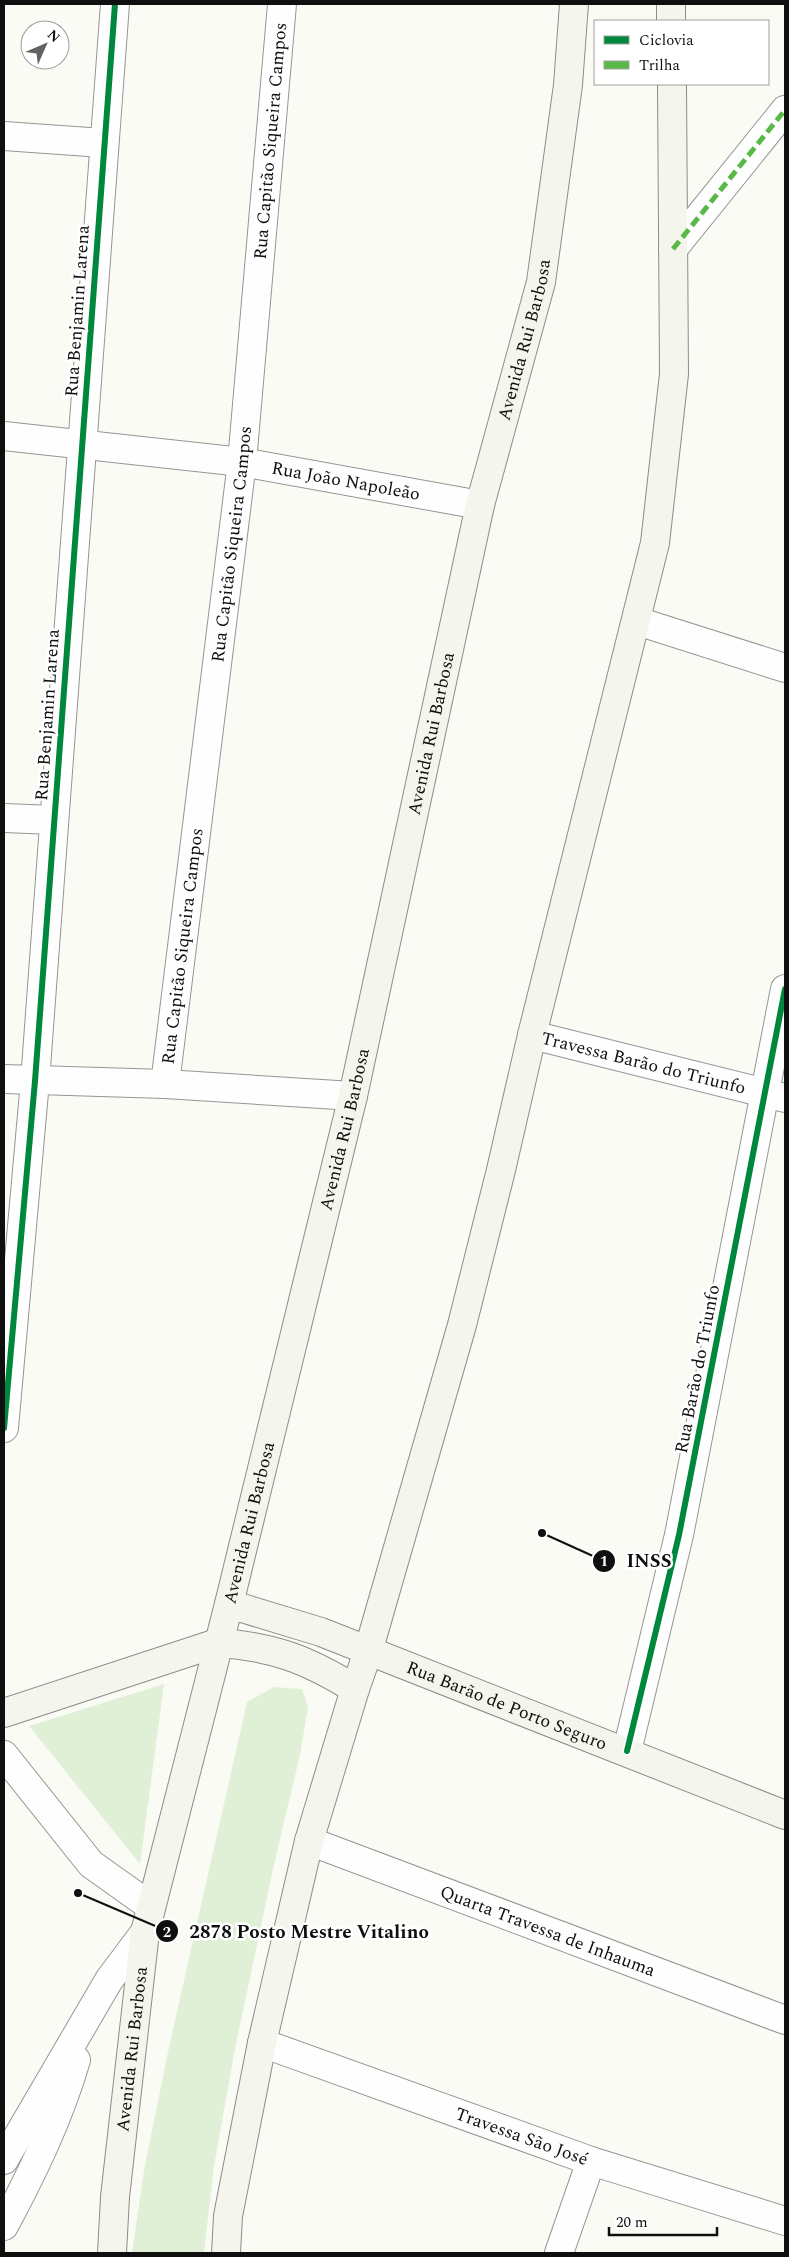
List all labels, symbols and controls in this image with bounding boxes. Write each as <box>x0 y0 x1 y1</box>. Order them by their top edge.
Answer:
north arrow <box>20 20 70 70</box>
legend <box>594 20 769 85</box>
street label: Rua Capitão Siqueira Campos <box>247 21 294 261</box>
text: N <box>42 25 65 48</box>
text: Ciclovia <box>639 29 694 52</box>
text: Trilha <box>639 54 680 77</box>
street label: Rua Benjamin Larena <box>58 224 97 398</box>
street label: Avenida Rui Barbosa <box>491 257 558 424</box>
street label: Rua Capitão Siqueira Campos <box>204 425 259 664</box>
street label: Rua João Napoleão <box>269 455 422 508</box>
street label: Rua Benjamin Larena <box>28 628 67 802</box>
street label: Avenida Rui Barbosa <box>401 649 462 818</box>
street label: Rua Capitão Siqueira Campos <box>155 826 211 1066</box>
street label: Travessa Barão do Triunfo <box>538 1025 749 1102</box>
street label: Avenida Rui Barbosa <box>313 1045 377 1213</box>
street label: Rua Barão do Triunfo <box>668 1282 727 1456</box>
street label: Avenida Rui Barbosa <box>217 1439 282 1607</box>
callout: INSS <box>591 1544 681 1578</box>
text: INSS <box>626 1547 672 1576</box>
text: 1 <box>600 1550 608 1573</box>
street label: Rua Barão de Porto Seguro <box>402 1654 611 1758</box>
street label: Quarta Travessa de Inhauma <box>436 1878 659 1984</box>
callout: 2878 Posto Mestre Vitalino <box>154 1914 439 1948</box>
text: 2878 Posto Mestre Vitalino <box>189 1918 429 1947</box>
text: 2 <box>163 1921 171 1944</box>
street label: Avenida Rui Barbosa <box>109 1965 155 2133</box>
street label: Travessa São José <box>451 2100 592 2173</box>
scale bar <box>609 2204 716 2236</box>
text: 20 m <box>616 2211 648 2234</box>

